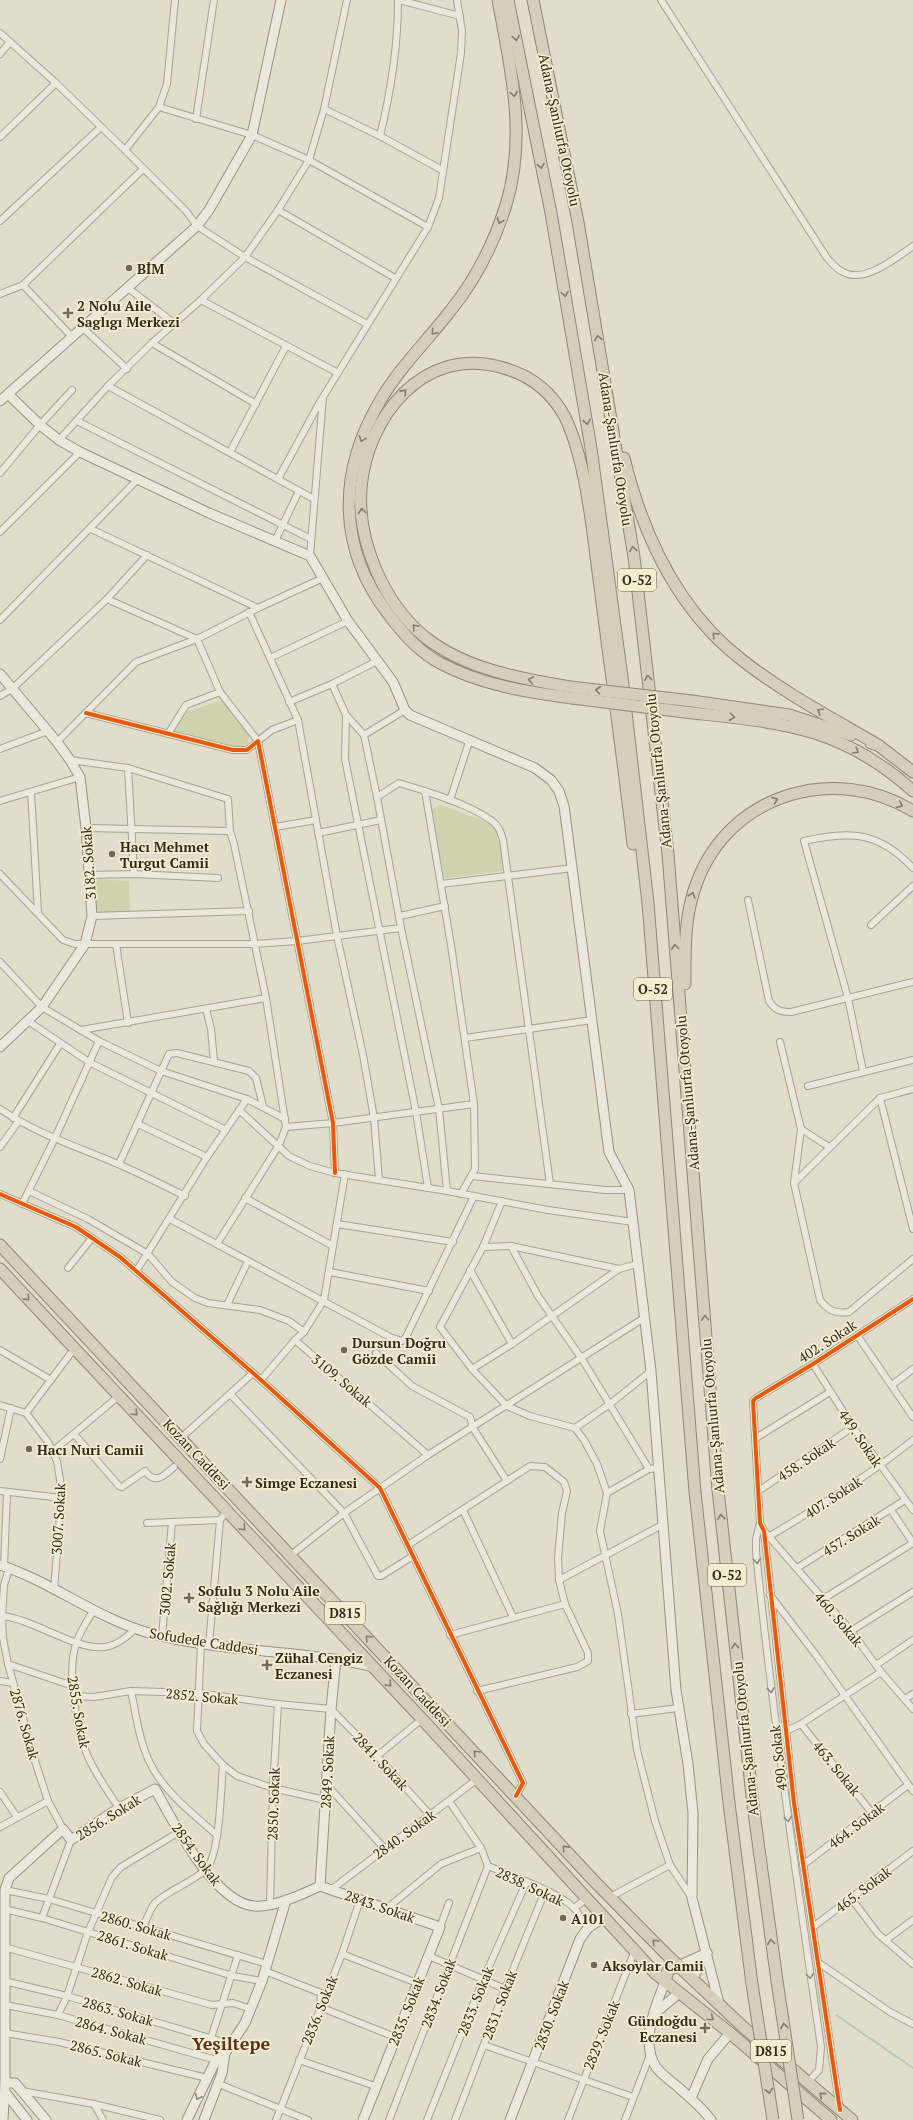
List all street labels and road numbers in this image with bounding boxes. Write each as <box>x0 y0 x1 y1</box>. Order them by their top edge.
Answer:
street label: Adana-Şanlıurfa Otoyolu <box>535 52 585 208</box>
street label: Adana-Şanlıurfa Otoyolu <box>594 371 638 527</box>
road number: O-52 <box>618 569 656 591</box>
street label: Adana-Şanlıurfa Otoyolu <box>640 693 676 849</box>
street label: 3182. Sokak <box>76 825 100 900</box>
road number: O-52 <box>634 978 672 1000</box>
street label: Adana-Şanlıurfa Otoyolu <box>671 1015 703 1171</box>
street label: 402. Sokak <box>794 1315 860 1367</box>
street label: Adana-Şanlıurfa Otoyolu <box>696 1338 728 1494</box>
street label: 3109. Sokak <box>308 1349 377 1411</box>
street label: 449. Sokak <box>835 1405 888 1471</box>
street label: Kozan Caddesi <box>159 1414 235 1494</box>
street label: 458. Sokak <box>773 1432 839 1485</box>
street label: 407. Sokak <box>801 1471 866 1523</box>
street label: 3007. Sokak <box>47 1482 69 1555</box>
street label: 457. Sokak <box>819 1509 884 1560</box>
street label: 3002. Sokak <box>154 1541 180 1616</box>
road number: O-52 <box>708 1564 746 1586</box>
street label: 460. Sokak <box>811 1588 868 1651</box>
road number: D815 <box>325 1602 365 1624</box>
street label: Sofudede Caddesi <box>148 1623 260 1659</box>
street label: Kozan Caddesi <box>380 1651 456 1731</box>
street label: Adana-Şanlıurfa Otoyolu <box>727 1661 763 1817</box>
street label: 2855. Sokak <box>63 1674 95 1751</box>
street label: 2852. Sokak <box>165 1683 240 1709</box>
street label: 2876. Sokak <box>6 1686 44 1763</box>
street label: 490. Sokak <box>765 1723 791 1792</box>
street label: 2841. Sokak <box>349 1728 413 1795</box>
street label: 2849. Sokak <box>316 1734 338 1809</box>
street label: 463. Sokak <box>809 1736 866 1800</box>
street label: 2850. Sokak <box>262 1766 284 1841</box>
street label: 2856. Sokak <box>72 1789 145 1844</box>
street label: 464. Sokak <box>824 1797 889 1852</box>
street label: 2840. Sokak <box>369 1804 440 1863</box>
street label: 2854. Sokak <box>168 1819 227 1890</box>
street label: 465. Sokak <box>831 1861 896 1916</box>
street label: 2838. Sokak <box>493 1862 568 1910</box>
street label: 2843. Sokak <box>342 1885 419 1927</box>
street label: 2860. Sokak <box>98 1906 175 1944</box>
street label: 2861. Sokak <box>95 1925 172 1965</box>
street label: 2834. Sokak <box>416 1955 460 2031</box>
street label: 2862. Sokak <box>89 1962 166 2000</box>
street label: 2833. Sokak <box>452 1963 498 2039</box>
street label: 2831. Sokak <box>477 1967 521 2043</box>
street label: 2836. Sokak <box>296 1972 342 2048</box>
street label: 2835. Sokak <box>383 1973 429 2049</box>
street label: 2830. Sokak <box>529 1977 573 2053</box>
street label: 2863. Sokak <box>80 1992 157 2030</box>
street label: 2829. Sokak <box>578 1997 624 2073</box>
street label: 2864. Sokak <box>73 2011 150 2049</box>
street label: 2865. Sokak <box>68 2035 145 2071</box>
road number: D815 <box>751 2040 791 2062</box>

